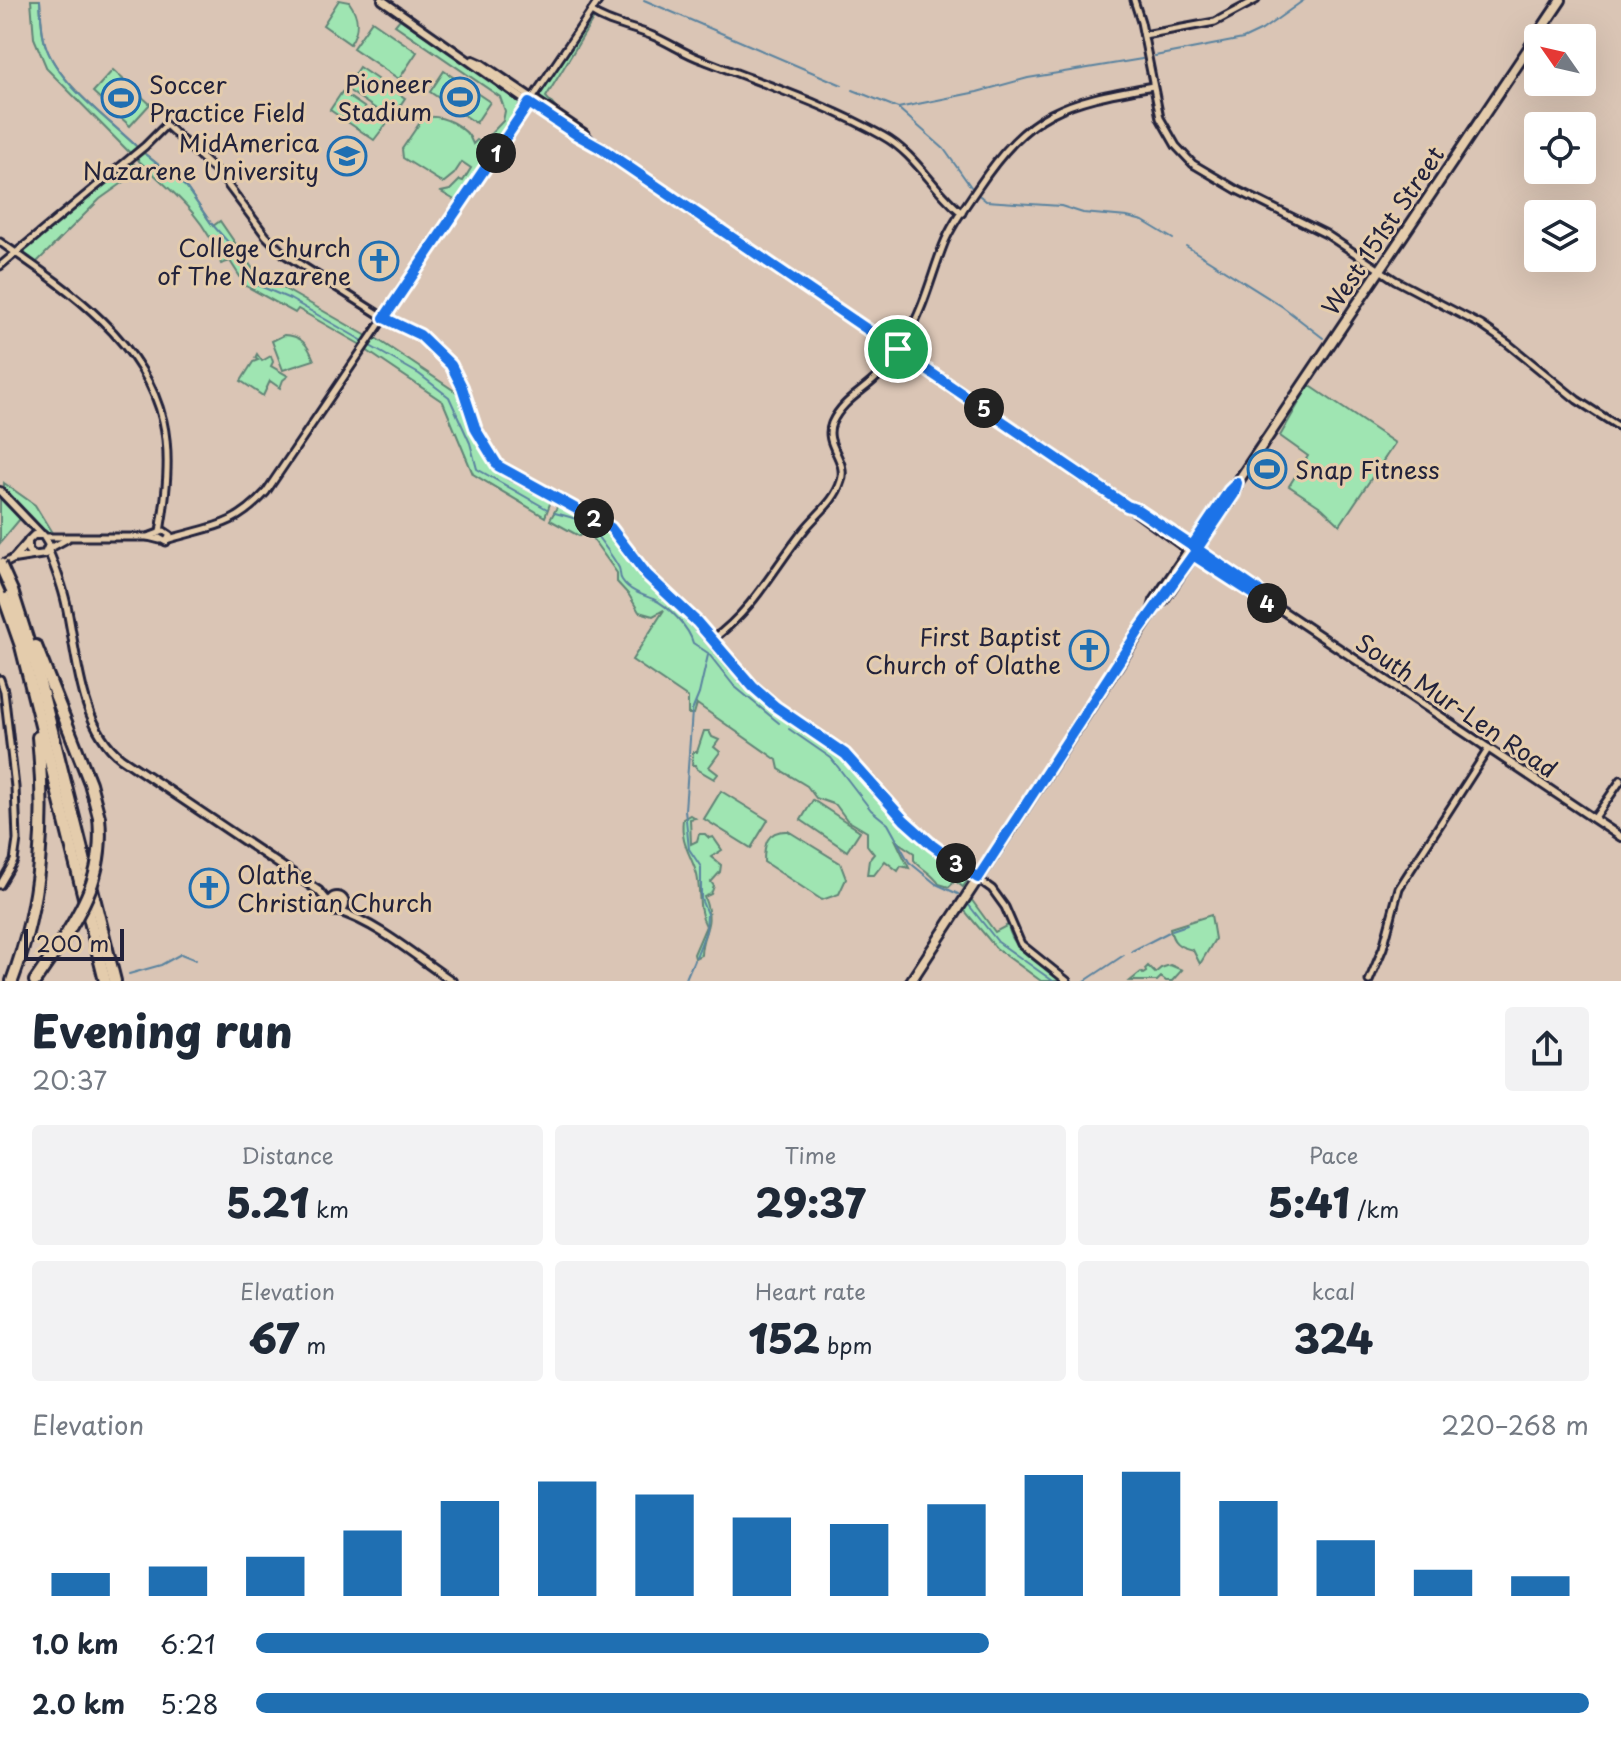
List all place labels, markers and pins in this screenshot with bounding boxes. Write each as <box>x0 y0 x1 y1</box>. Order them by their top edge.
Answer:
place label: Pioneer Stadium <box>337 65 433 129</box>
place label: Soccer Practice Field <box>149 66 305 130</box>
sports icon: Pioneer Stadium <box>439 76 481 118</box>
sports icon: Soccer Practice Field <box>100 77 142 119</box>
place label: MidAmerica Nazarene University <box>83 124 319 188</box>
pin: 1 <box>476 133 516 173</box>
school or university icon: MidAmerica Nazarene University <box>326 135 368 177</box>
place label: College Church of The Nazarene <box>157 229 351 293</box>
church icon: College Church of The Nazarene <box>358 240 400 282</box>
pin <box>864 315 932 383</box>
pin: 5 <box>964 388 1004 428</box>
sports icon: Snap Fitness <box>1246 448 1288 490</box>
place label: Snap Fitness <box>1295 451 1440 487</box>
pin: 2 <box>574 498 614 538</box>
pin: 4 <box>1247 583 1287 623</box>
place label: First Baptist Church of Olathe <box>865 618 1061 682</box>
church icon: First Baptist Church of Olathe <box>1068 629 1110 671</box>
pin: 3 <box>936 843 976 883</box>
place label: Olathe Christian Church <box>237 856 433 920</box>
church icon: Olathe Christian Church <box>188 867 230 909</box>

